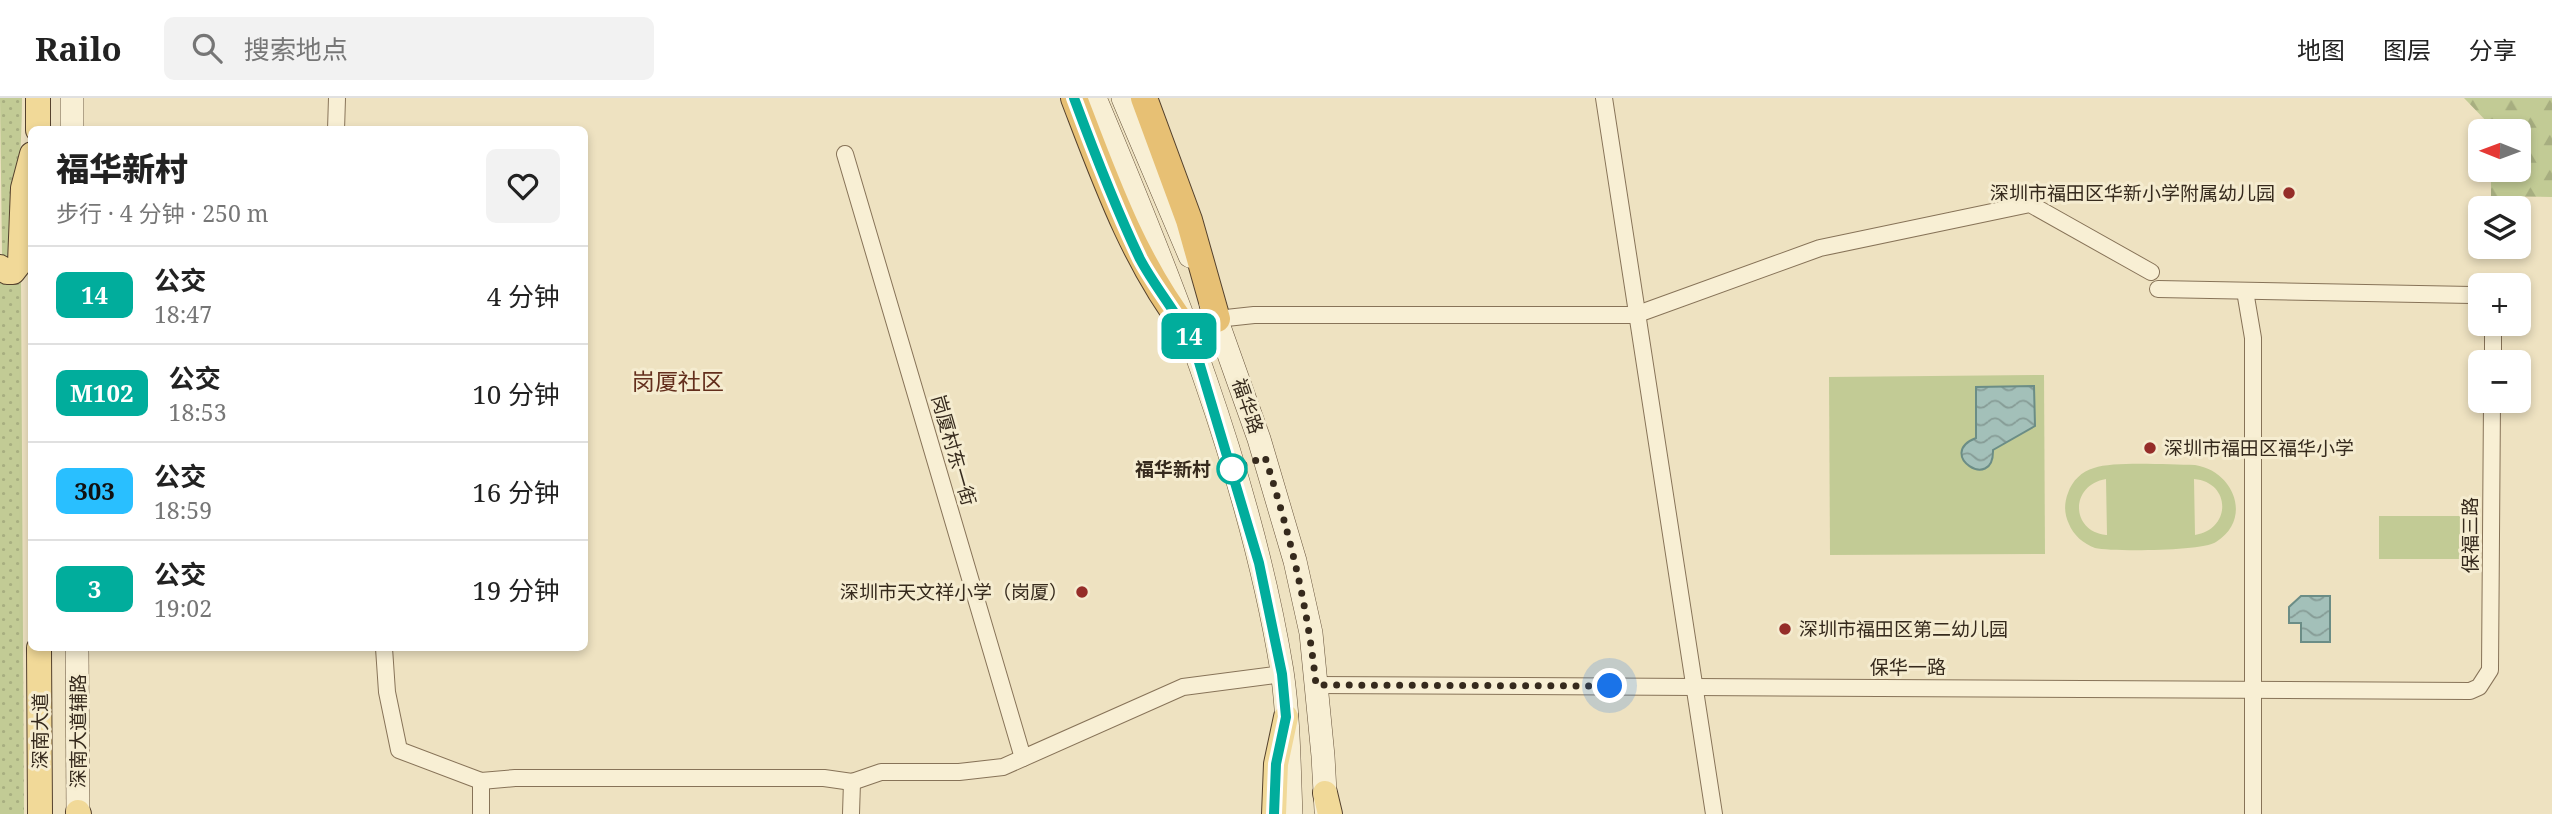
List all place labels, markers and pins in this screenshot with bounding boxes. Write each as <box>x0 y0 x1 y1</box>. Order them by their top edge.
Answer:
place label: 深圳市福田区华新小学附属幼儿园 <box>1990 180 2275 206</box>
marker: 深圳市福田区华新小学附属幼儿园 <box>2281 185 2297 201</box>
place label: 深圳市福田区福华小学 <box>2164 435 2354 461</box>
marker: 深圳市福田区福华小学 <box>2142 440 2158 456</box>
marker: 福华新村 <box>1217 454 1247 484</box>
place label: 福华新村 <box>1135 456 1211 482</box>
place label: 深圳市天文祥小学（岗厦） <box>840 579 1068 605</box>
marker: 深圳市天文祥小学（岗厦） <box>1074 584 1090 600</box>
place label: 深圳市福田区第二幼儿园 <box>1799 616 2008 642</box>
marker: 深圳市福田区第二幼儿园 <box>1777 621 1793 637</box>

